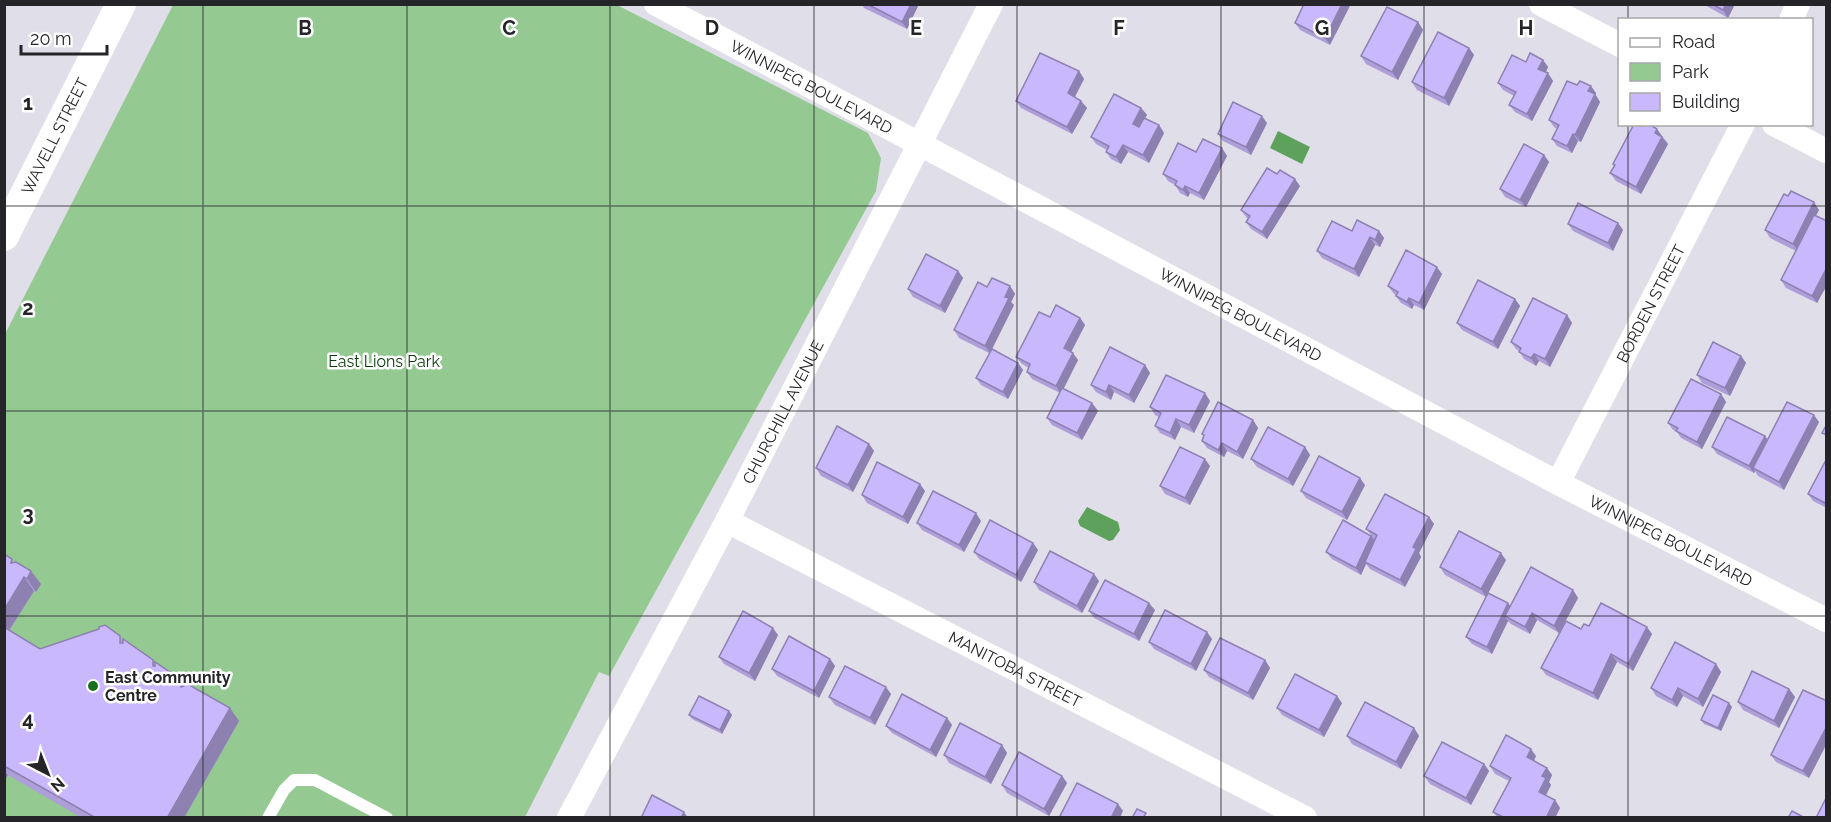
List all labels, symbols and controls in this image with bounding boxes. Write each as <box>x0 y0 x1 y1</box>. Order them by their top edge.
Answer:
text: B <box>298 16 312 40</box>
text: C <box>502 16 516 40</box>
text: D <box>705 16 719 40</box>
text: E <box>910 16 922 40</box>
text: F <box>1113 16 1125 40</box>
text: G <box>1315 16 1329 40</box>
text: H <box>1519 16 1533 40</box>
scale bar <box>21 18 106 56</box>
legend <box>1618 18 1813 126</box>
text: 20 m <box>30 28 72 49</box>
text: Road <box>1672 31 1715 52</box>
street label: WINNIPEG BOULEVARD <box>727 36 896 137</box>
text: Park <box>1672 61 1709 82</box>
street label: WAVELL STREET <box>17 74 92 197</box>
text: 1 <box>23 91 33 115</box>
text: Building <box>1672 91 1740 112</box>
street label: BORDEN STREET <box>1612 241 1689 366</box>
street label: WINNIPEG BOULEVARD <box>1156 264 1325 365</box>
text: 2 <box>22 296 34 320</box>
street label: CHURCHILL AVENUE <box>738 337 827 487</box>
park label: East Lions Park <box>328 352 440 371</box>
street label: WINNIPEG BOULEVARD <box>1586 491 1756 590</box>
text: 3 <box>22 502 34 526</box>
street label: MANITOBA STREET <box>946 627 1085 711</box>
place label: East Community Centre <box>105 668 231 705</box>
marker: East Community Centre <box>86 679 100 693</box>
text: 4 <box>22 707 34 731</box>
north arrow <box>18 744 78 804</box>
text: N <box>47 774 69 796</box>

